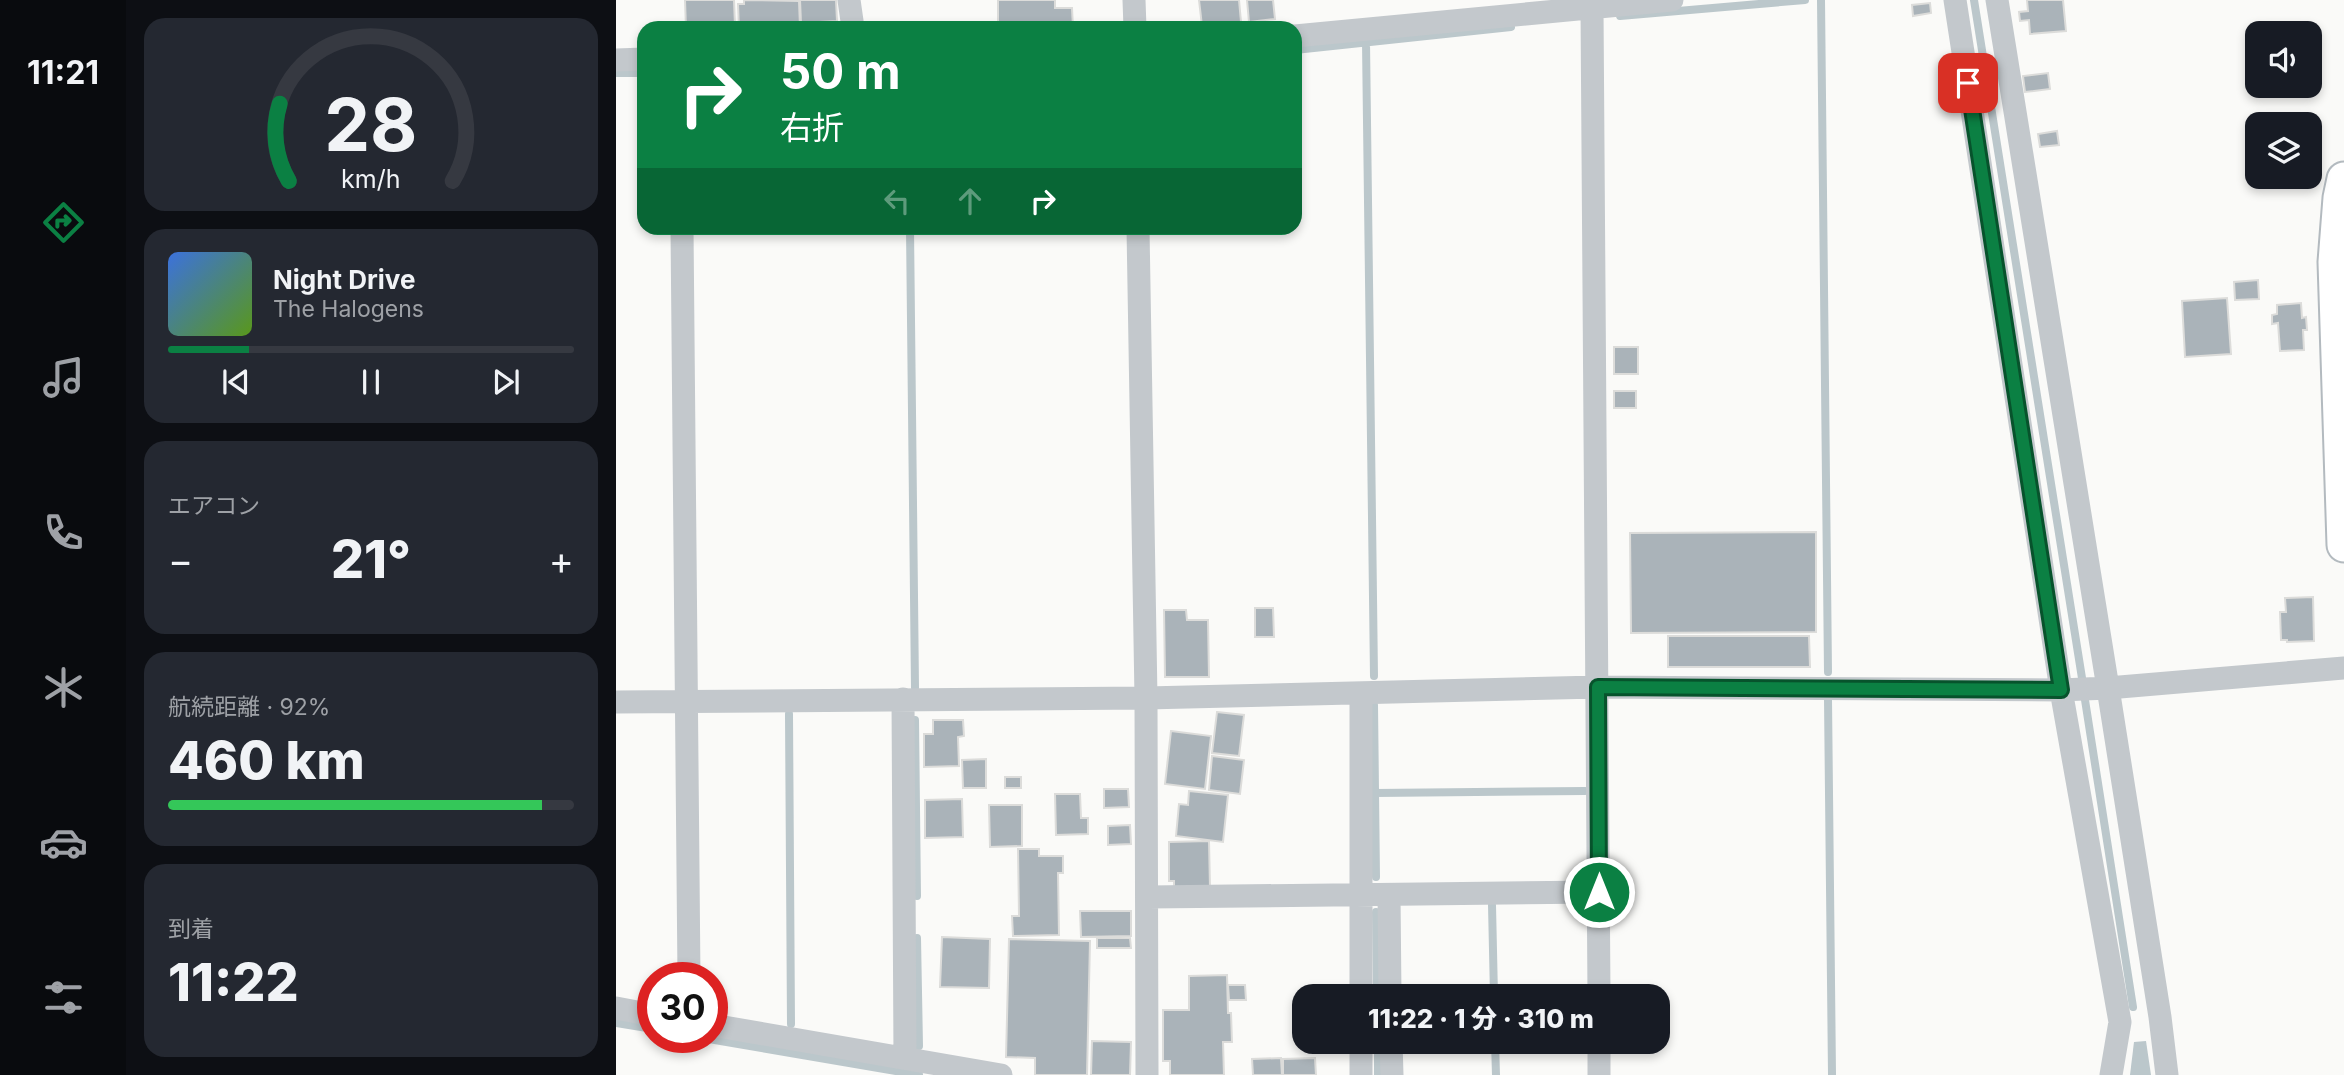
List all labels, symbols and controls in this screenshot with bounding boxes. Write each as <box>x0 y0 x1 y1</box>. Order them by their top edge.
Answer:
map controls <box>2245 21 2322 189</box>
button: sound <box>2245 21 2322 98</box>
text: 50 m <box>780 42 901 101</box>
icon: right <box>665 49 756 140</box>
text: 11:21 <box>27 53 99 92</box>
pin <box>1938 53 1998 113</box>
icon: arrive <box>1949 64 1987 102</box>
text: 28 <box>324 80 418 169</box>
text: 右折 <box>780 108 844 147</box>
button: layers <box>2245 112 2322 189</box>
text: km/h <box>341 164 401 194</box>
icon: left <box>878 182 916 220</box>
icon: ahead <box>951 182 989 220</box>
icon: right <box>1024 182 1062 220</box>
icon: directions <box>39 198 88 247</box>
text: Night Drive <box>273 264 415 295</box>
text: The Halogens <box>273 295 424 323</box>
icon: music <box>39 353 88 402</box>
icon: previous <box>217 363 255 401</box>
icon: pause <box>352 363 390 401</box>
icon: next <box>487 363 525 401</box>
text: エアコン <box>168 492 260 520</box>
icon: phone <box>39 508 88 557</box>
text: 21° <box>331 528 411 591</box>
text: − <box>168 537 193 583</box>
text: + <box>549 537 574 583</box>
icon: climate <box>39 663 88 712</box>
text: 航続距離 · 92% <box>168 693 330 721</box>
text: 460 km <box>168 729 365 792</box>
icon: car <box>39 818 88 867</box>
position arrow <box>1562 855 1636 929</box>
text: 到着 <box>168 915 214 943</box>
text: 11:22 <box>168 951 299 1014</box>
speed limit sign: 30 <box>637 962 728 1053</box>
icon: filters <box>39 973 88 1022</box>
text: 11:22 · 1 分 · 310 m <box>1368 1003 1594 1034</box>

